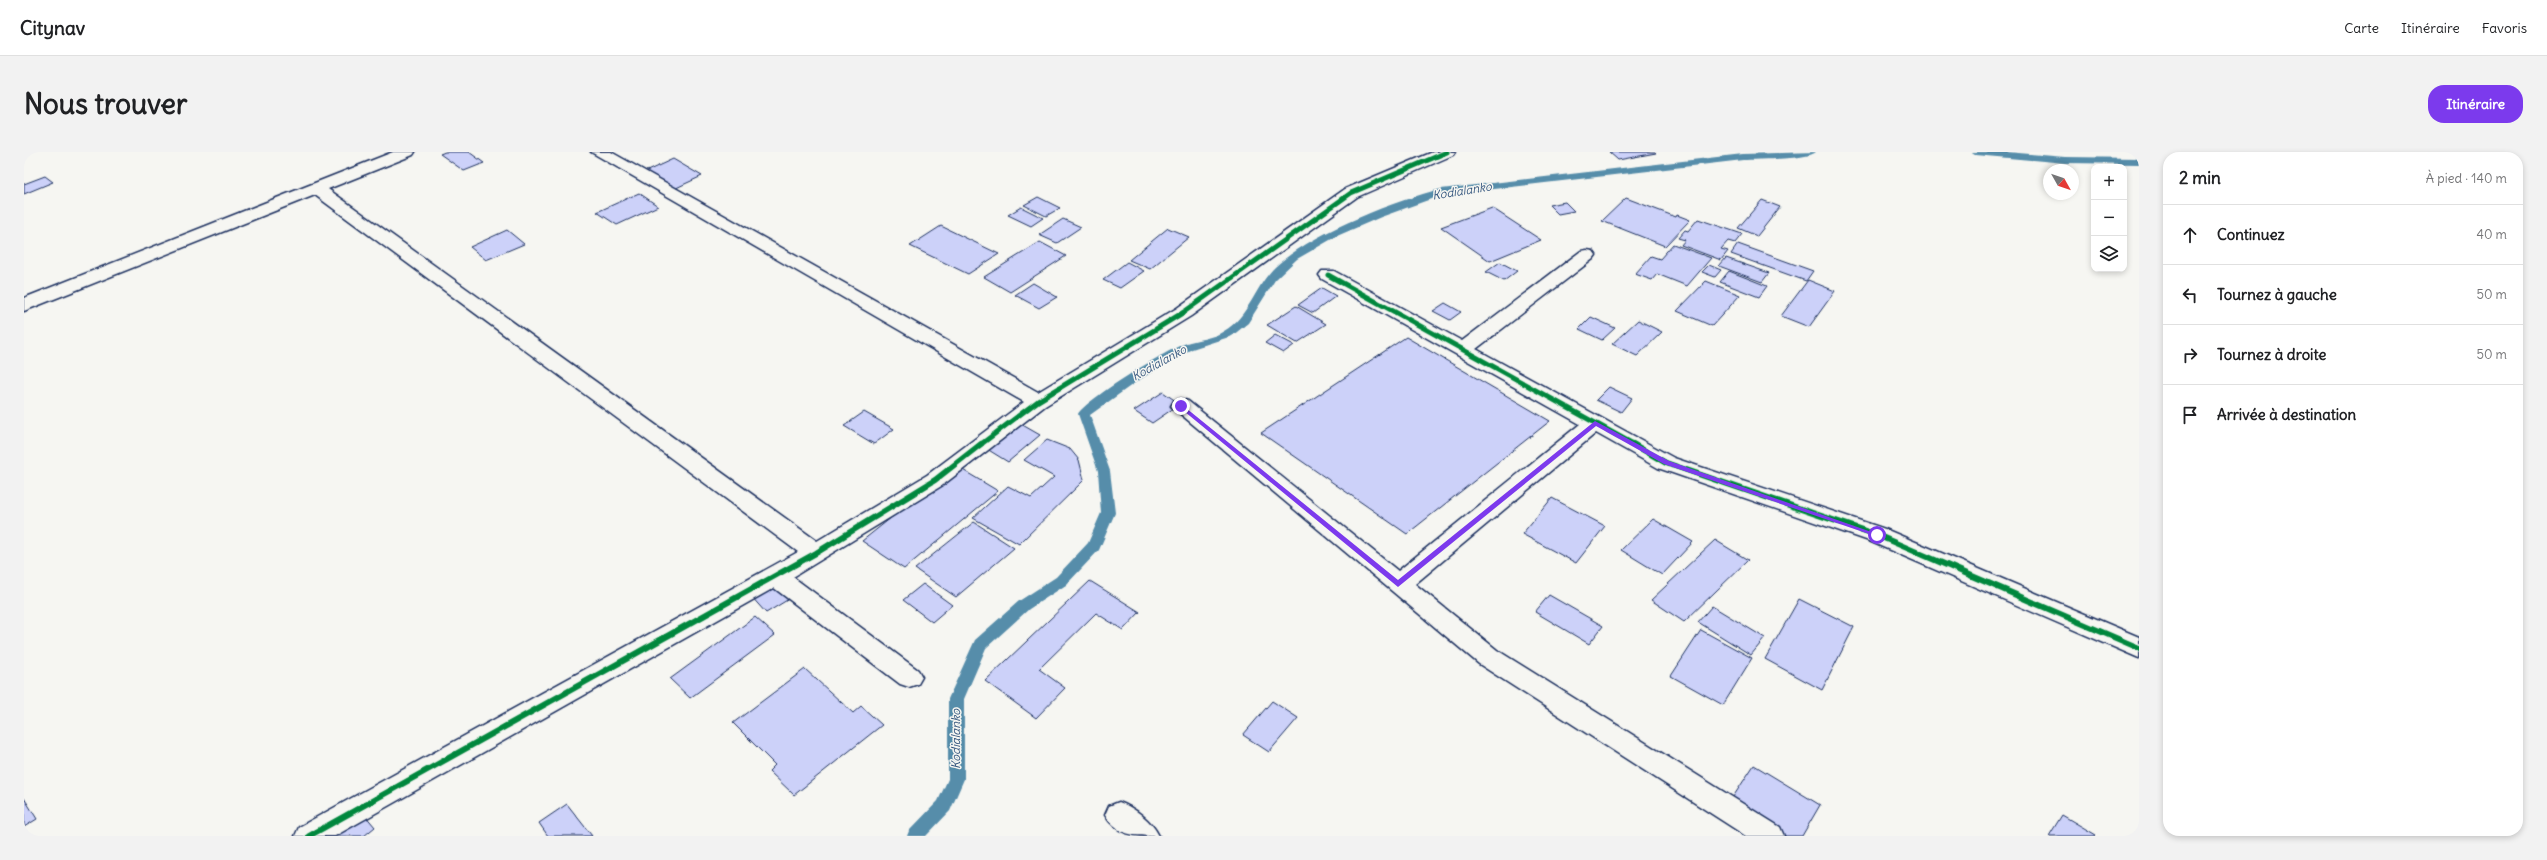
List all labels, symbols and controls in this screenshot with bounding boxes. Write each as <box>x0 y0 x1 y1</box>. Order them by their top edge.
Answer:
text: Citynav <box>20 16 85 40</box>
text: Carte <box>2344 19 2379 37</box>
text: Itinéraire <box>2401 19 2460 37</box>
text: Favoris <box>2482 19 2527 37</box>
button: Itinéraire <box>2428 85 2523 123</box>
text: Nous trouver <box>24 86 187 122</box>
north arrow <box>2043 164 2079 200</box>
map controls <box>2091 164 2127 272</box>
button: + <box>2091 164 2127 200</box>
text: 2 min <box>2179 167 2221 189</box>
text: À pied · 140 m <box>2426 170 2507 187</box>
water label: Kodialanko <box>1431 178 1494 203</box>
button: − <box>2091 200 2127 236</box>
icon: ahead <box>2179 224 2201 246</box>
text: Continuez <box>2217 225 2285 244</box>
text: 40 m <box>2476 226 2507 243</box>
button: layers <box>2091 236 2127 272</box>
icon: left <box>2179 284 2201 306</box>
text: Tournez à gauche <box>2217 285 2337 304</box>
text: 50 m <box>2476 286 2507 303</box>
water label: Kodialanko <box>1129 341 1190 384</box>
icon: right <box>2179 344 2201 366</box>
text: Tournez à droite <box>2217 345 2326 364</box>
text: 50 m <box>2476 346 2507 363</box>
route end <box>1172 397 1190 415</box>
icon: arrive <box>2179 404 2201 426</box>
text: Arrivée à destination <box>2217 405 2356 424</box>
route start <box>1868 526 1886 544</box>
water label: Kodialanko <box>948 708 963 769</box>

